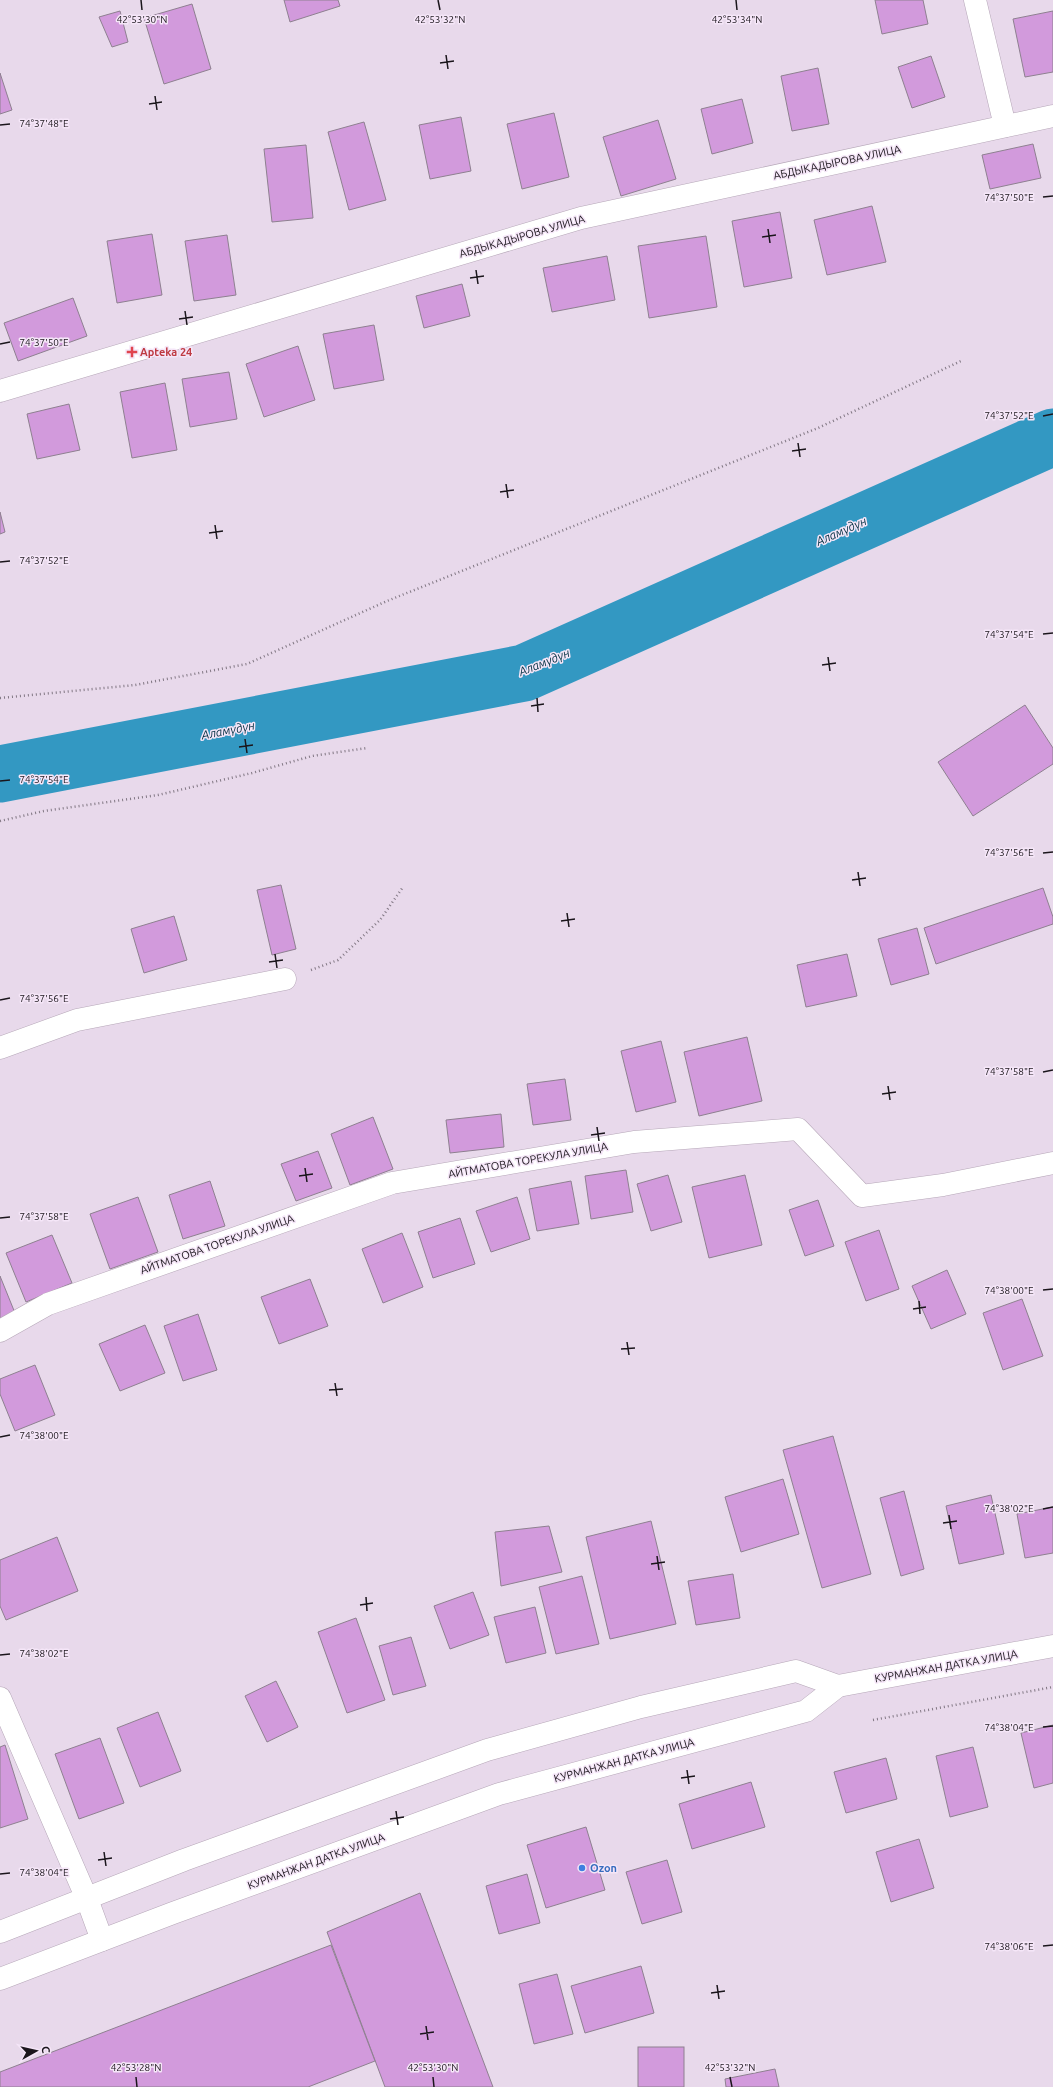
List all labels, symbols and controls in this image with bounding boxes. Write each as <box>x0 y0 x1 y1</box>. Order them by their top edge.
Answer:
text: 42°53'30"N <box>117 14 167 25</box>
text: 42°53'32"N <box>415 14 465 25</box>
text: 42°53'34"N <box>712 14 762 25</box>
text: 74°37'48"E <box>19 118 69 129</box>
street label: АБДЫКАДЫРОВА УЛИЦА <box>772 142 903 181</box>
text: 74°37'50"E <box>984 192 1034 203</box>
street label: АБДЫКАДЫРОВА УЛИЦА <box>458 212 587 260</box>
text: 74°37'50"E <box>19 337 69 348</box>
place label: Apteka 24 <box>140 346 192 358</box>
marker: Apteka 24 <box>127 347 137 357</box>
text: 74°37'52"E <box>984 410 1034 421</box>
water label: Аламүдүн <box>813 514 869 548</box>
text: 74°37'52"E <box>19 555 69 566</box>
text: 74°37'54"E <box>984 629 1034 640</box>
water label: Аламүдүн <box>516 646 572 679</box>
water label: Аламүдүн <box>199 718 256 742</box>
text: 74°37'54"E <box>19 774 69 785</box>
text: 74°37'56"E <box>984 847 1034 858</box>
text: 74°37'56"E <box>19 993 69 1004</box>
text: 74°37'58"E <box>984 1066 1034 1077</box>
street label: АЙТМАТОВА ТОРЕКУЛА УЛИЦА <box>447 1140 610 1180</box>
text: 74°37'58"E <box>19 1211 69 1222</box>
street label: АЙТМАТОВА ТОРЕКУЛА УЛИЦА <box>139 1212 296 1276</box>
text: 74°38'00"E <box>984 1285 1034 1296</box>
text: 74°38'00"E <box>19 1430 69 1441</box>
text: 74°38'02"E <box>984 1503 1034 1514</box>
street label: КУРМАНЖАН ДАТКА УЛИЦА <box>874 1647 1019 1684</box>
text: 74°38'02"E <box>19 1648 69 1659</box>
text: 74°38'04"E <box>984 1722 1034 1733</box>
street label: КУРМАНЖАН ДАТКА УЛИЦА <box>552 1735 696 1785</box>
street label: КУРМАНЖАН ДАТКА УЛИЦА <box>246 1830 387 1891</box>
place label: Ozon <box>590 1862 617 1874</box>
marker: Ozon <box>577 1863 587 1873</box>
text: 74°38'04"E <box>19 1867 69 1878</box>
text: 74°38'06"E <box>984 1941 1034 1952</box>
north arrow <box>16 2031 56 2071</box>
text: С <box>39 2045 52 2054</box>
text: 42°53'28"N <box>111 2062 161 2073</box>
text: 42°53'30"N <box>408 2062 458 2073</box>
text: 42°53'32"N <box>705 2062 755 2073</box>

